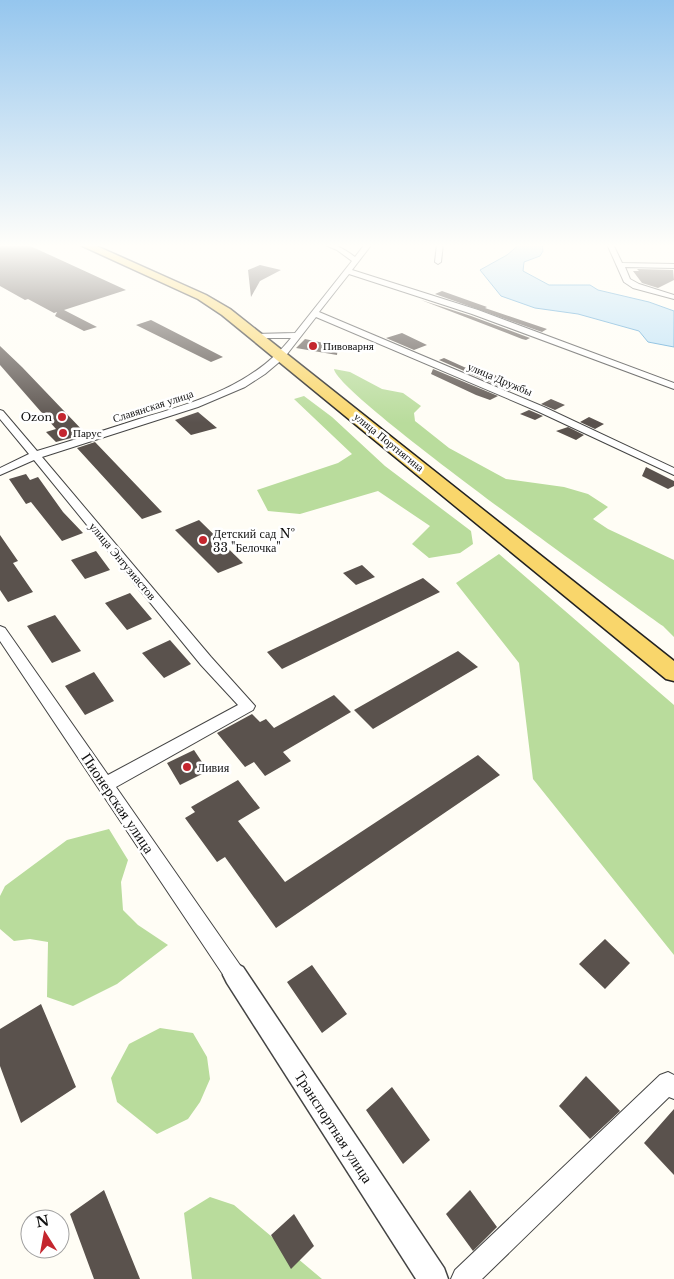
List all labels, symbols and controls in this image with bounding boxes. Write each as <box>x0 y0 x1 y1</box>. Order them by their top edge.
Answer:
place label: Пивоварня <box>323 339 374 353</box>
marker: Пивоварня <box>307 340 319 352</box>
street label: улица Дружбы <box>466 359 535 399</box>
street label: Славянская улица <box>111 386 195 426</box>
street label: улица Портнягина <box>351 409 427 475</box>
place label: Ozon <box>21 410 52 424</box>
marker: Ozon <box>56 411 68 423</box>
place label: Парус <box>73 426 102 440</box>
marker: Парус <box>57 427 69 439</box>
street label: улица Энтузиастов <box>86 519 160 603</box>
place label: Детский сад № 33 "Белочка" <box>213 526 295 555</box>
marker: Детский сад № 33 "Белочка" <box>197 534 209 546</box>
street label: Пионерская улица <box>77 749 159 857</box>
place label: Ливия <box>197 760 230 775</box>
marker: Ливия <box>181 761 193 773</box>
street label: Транспортная улица <box>291 1067 377 1187</box>
north arrow <box>20 1209 70 1259</box>
text: N <box>34 1211 51 1231</box>

